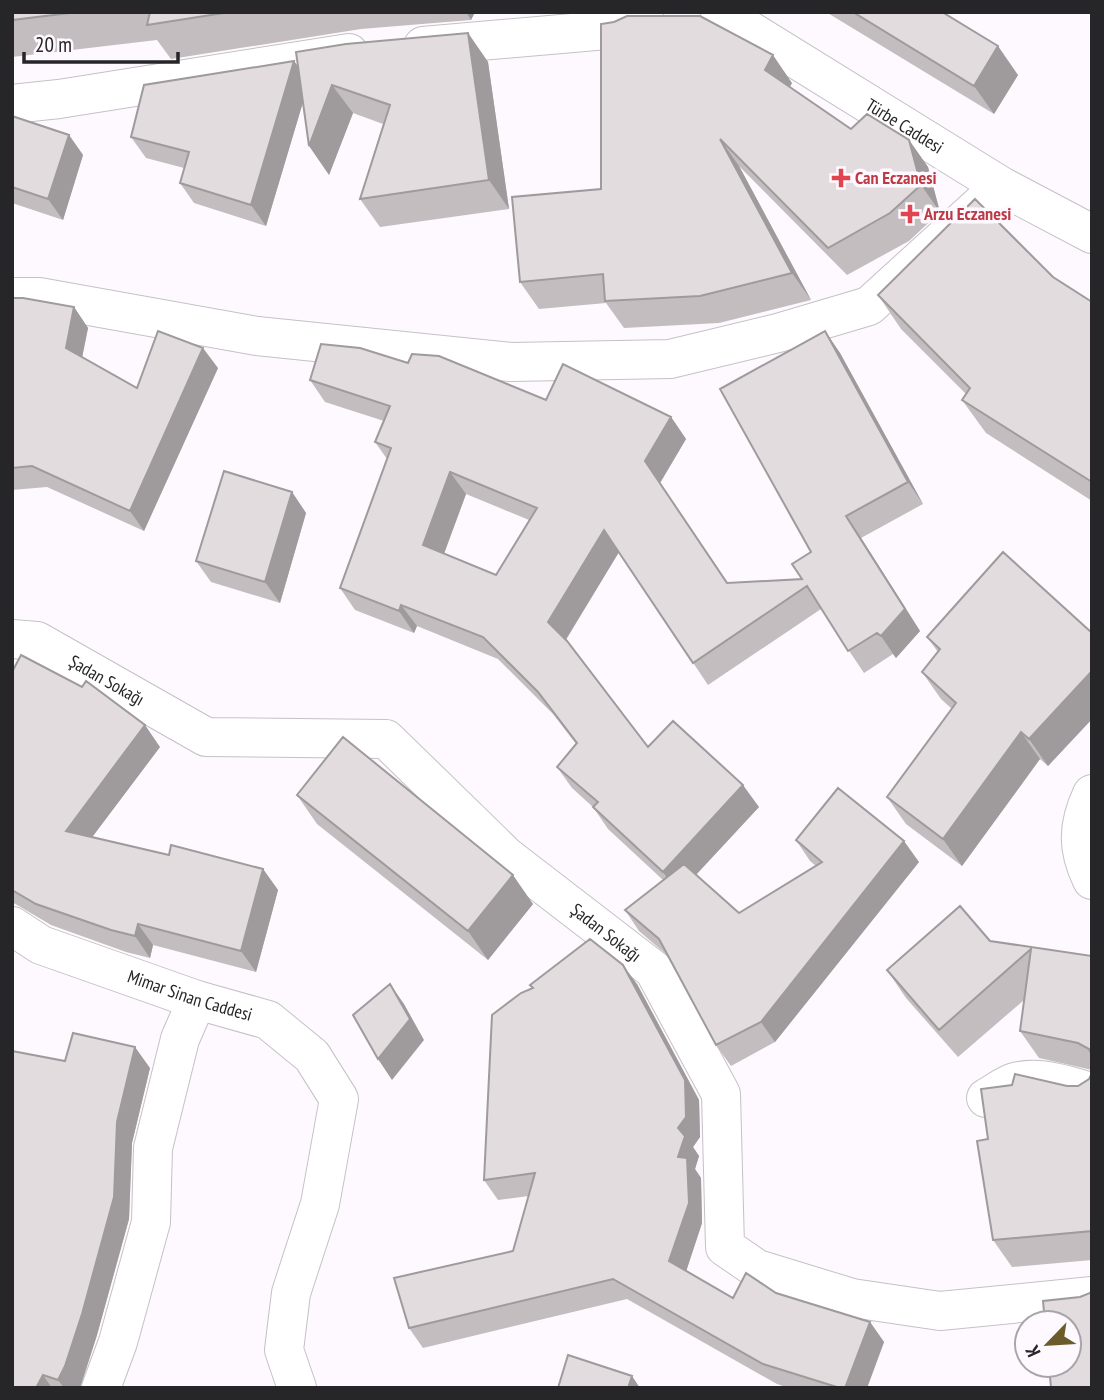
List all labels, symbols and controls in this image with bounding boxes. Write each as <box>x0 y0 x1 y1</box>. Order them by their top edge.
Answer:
scale bar <box>24 21 178 65</box>
text: 20 m <box>35 31 72 58</box>
street label: Türbe Caddesi <box>862 93 948 159</box>
place label: Can Eczanesi <box>855 166 937 189</box>
marker: Can Eczanesi <box>833 170 849 186</box>
place label: Arzu Eczanesi <box>923 202 1011 225</box>
marker: Arzu Eczanesi <box>902 206 918 222</box>
street label: Şadan Sokağı <box>65 650 149 711</box>
street label: Şadan Sokağı <box>566 898 646 967</box>
street label: Mimar Sinan Caddesi <box>125 964 255 1026</box>
north arrow <box>1013 1309 1083 1379</box>
text: K <box>1020 1342 1046 1361</box>

